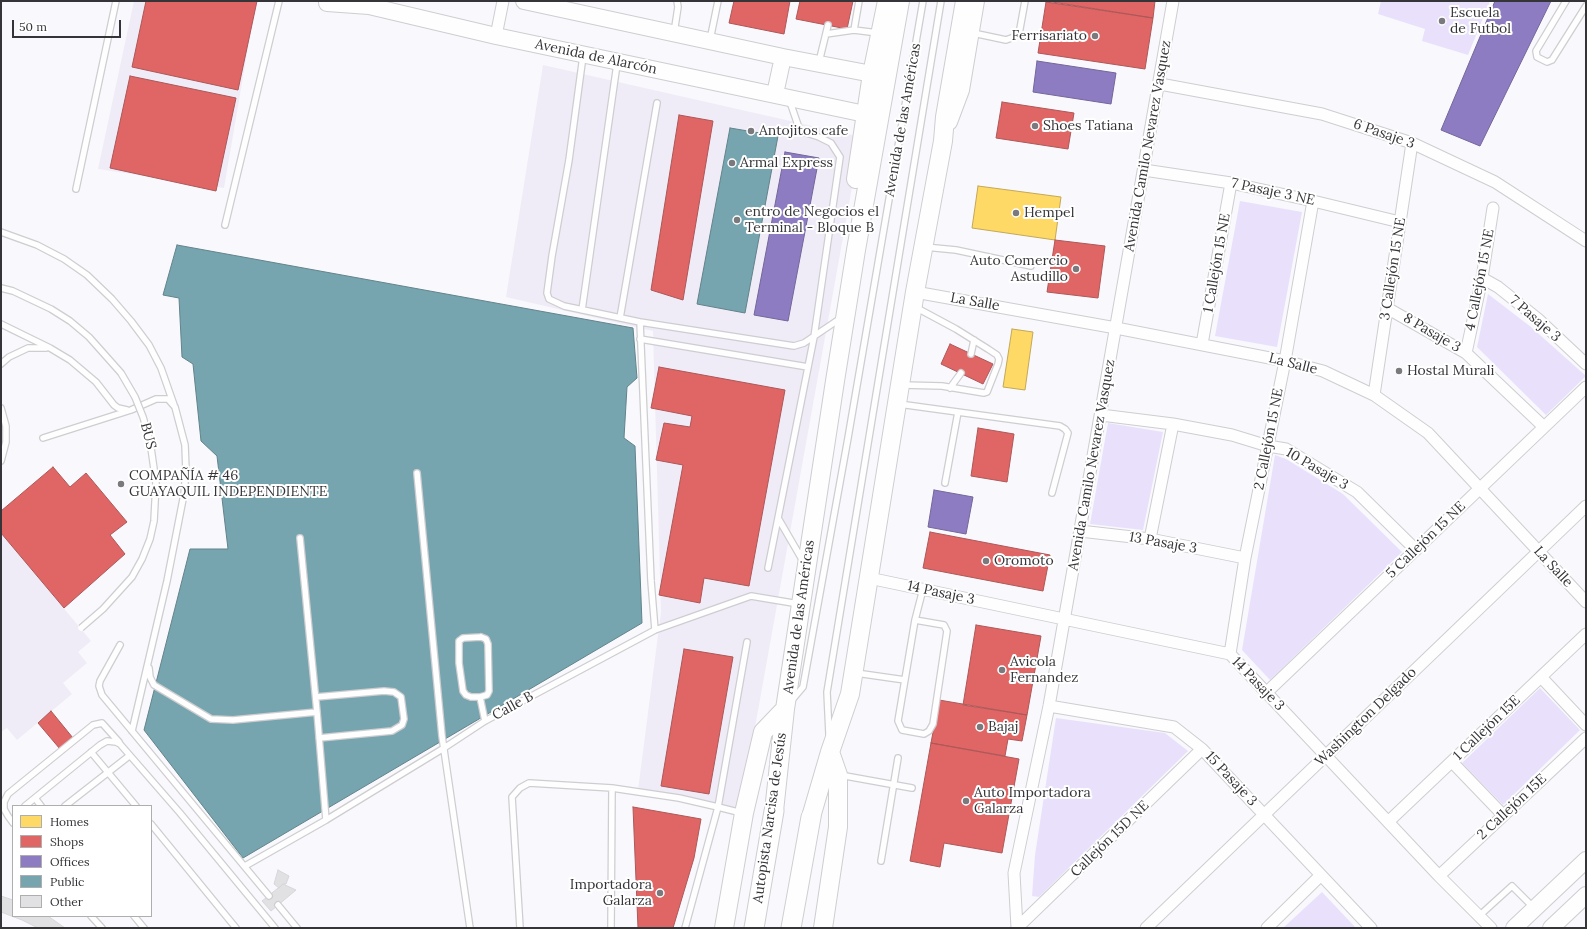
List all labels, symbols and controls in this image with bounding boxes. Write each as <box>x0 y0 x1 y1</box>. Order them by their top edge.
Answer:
place label: Escuela de Futbol <box>1450 5 1511 38</box>
scale bar <box>14 12 123 38</box>
marker: Escuela de Futbol <box>1437 16 1447 26</box>
text: 50 m <box>19 19 47 34</box>
place label: Ferrisariato <box>1011 28 1087 44</box>
marker: Ferrisariato <box>1090 31 1100 41</box>
street label: Avenida de Alarcón <box>533 36 659 78</box>
street label: Avenida Camilo Nevarez Vasquez <box>1121 39 1175 253</box>
street label: Avenida de las Américas <box>881 42 925 198</box>
street label: 6 Pasaje 3 <box>1351 116 1417 152</box>
place label: Shoes Tatiana <box>1043 118 1133 134</box>
marker: Shoes Tatiana <box>1030 121 1040 131</box>
place label: Antojitos cafe <box>759 123 848 139</box>
marker: Antojitos cafe <box>746 126 756 136</box>
place label: Armal Express <box>740 155 833 171</box>
marker: Armal Express <box>727 158 737 168</box>
street label: 7 Pasaje 3 NE <box>1230 175 1316 209</box>
place label: entro de Negocios el Terminal - Bloque B <box>745 204 879 236</box>
place label: Hempel <box>1024 205 1074 221</box>
marker: Hempel <box>1011 208 1021 218</box>
street label: 1 Callejón 15 NE <box>1200 212 1234 314</box>
marker: entro de Negocios el Terminal - Bloque B <box>732 215 742 225</box>
street label: 3 Callejón 15 NE <box>1377 217 1409 321</box>
street label: 4 Callejón 15 NE <box>1462 228 1498 332</box>
place label: Auto Comercio Astudillo <box>970 253 1068 286</box>
marker: Auto Comercio Astudillo <box>1071 264 1081 274</box>
street label: La Salle <box>949 289 1001 315</box>
street label: 7 Pasaje 3 <box>1506 292 1564 346</box>
street label: 8 Pasaje 3 <box>1400 310 1464 356</box>
street label: La Salle <box>1267 350 1319 378</box>
street label: Avenida Camilo Nevarez Vasquez <box>1065 358 1119 572</box>
place label: Hostal Murali <box>1407 363 1495 379</box>
marker: Hostal Murali <box>1394 366 1404 376</box>
street label: 2 Callejón 15 NE <box>1251 387 1287 491</box>
street label: BUS <box>136 421 160 451</box>
street label: 10 Pasaje 3 <box>1283 444 1351 494</box>
place label: COMPAÑÍA # 46 GUAYAQUIL INDEPENDIENTE <box>129 468 327 500</box>
marker: COMPAÑÍA # 46 GUAYAQUIL INDEPENDIENTE <box>116 479 126 489</box>
street label: 5 Callejón 15 NE <box>1383 498 1469 582</box>
street label: 13 Pasaje 3 <box>1128 529 1198 557</box>
street label: Avenida de las Américas <box>780 539 818 695</box>
street label: La Salle <box>1530 543 1576 591</box>
place label: Oromoto <box>994 553 1054 569</box>
marker: Oromoto <box>981 556 991 566</box>
street label: 14 Pasaje 3 <box>906 578 976 608</box>
place label: Avicola Fernandez <box>1010 654 1078 686</box>
street label: 14 Pasaje 3 <box>1228 654 1288 714</box>
street label: Washington Delgado <box>1312 664 1420 770</box>
marker: Avicola Fernandez <box>997 665 1007 675</box>
street label: Calle B <box>489 688 537 724</box>
street label: 1 Callejón 15E <box>1450 692 1524 764</box>
place label: Bajaj <box>988 719 1018 735</box>
marker: Bajaj <box>975 722 985 732</box>
street label: Autopista Narcisa de Jesús <box>750 732 790 904</box>
street label: 15 Pasaje 3 <box>1202 748 1260 810</box>
street label: 2 Callejón 15E <box>1474 771 1550 843</box>
place label: Auto Importadora Galarza <box>974 785 1091 818</box>
marker: Auto Importadora Galarza <box>961 796 971 806</box>
street label: Callejón 15D NE <box>1067 797 1153 881</box>
legend <box>12 805 152 917</box>
text: Homes <box>50 814 89 829</box>
text: Shops <box>50 834 84 849</box>
text: Offices <box>50 854 90 869</box>
text: Public <box>50 874 84 889</box>
place label: Importadora Galarza <box>570 877 652 910</box>
marker: Importadora Galarza <box>655 888 665 898</box>
text: Other <box>50 894 83 909</box>

